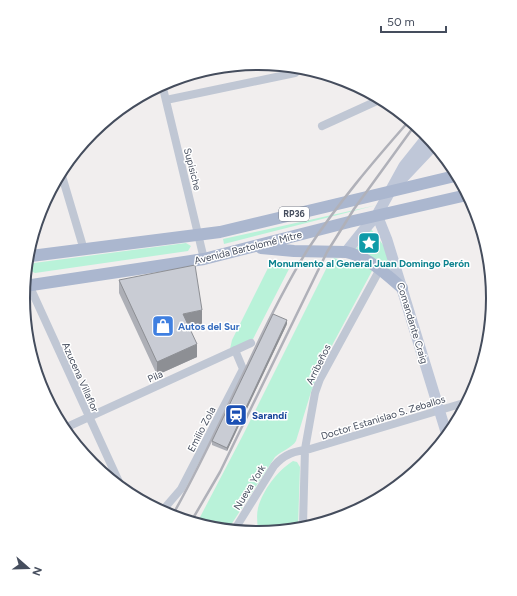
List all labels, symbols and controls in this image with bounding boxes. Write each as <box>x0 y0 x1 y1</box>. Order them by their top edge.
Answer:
scale bar <box>381 8 446 34</box>
text: 50 m <box>387 15 415 29</box>
street label: Supisiche <box>181 146 204 192</box>
road number: RP36 <box>279 207 309 221</box>
street label: Avenida Bartolomé Mitre <box>193 228 304 267</box>
place icon: Monumento al General Juan Domingo Perón <box>356 230 382 256</box>
place label: Monumento al General Juan Domingo Perón <box>268 257 470 270</box>
street label: Comandante Craig <box>394 281 431 365</box>
shop icon: Autos del Sur <box>150 313 176 339</box>
place label: Autos del Sur <box>178 320 240 333</box>
street label: Azucena Villaflor <box>59 340 102 415</box>
street label: Arribeños <box>303 342 334 386</box>
street label: Pila <box>146 367 165 386</box>
street label: Doctor Estanislao S. Zeballos <box>319 392 447 443</box>
station icon: Sarandí <box>223 402 249 428</box>
street label: Emilio Zola <box>185 404 218 454</box>
place label: Sarandí <box>252 409 288 422</box>
street label: Nueva York <box>230 462 268 512</box>
north arrow <box>8 548 48 588</box>
text: N <box>29 565 44 577</box>

